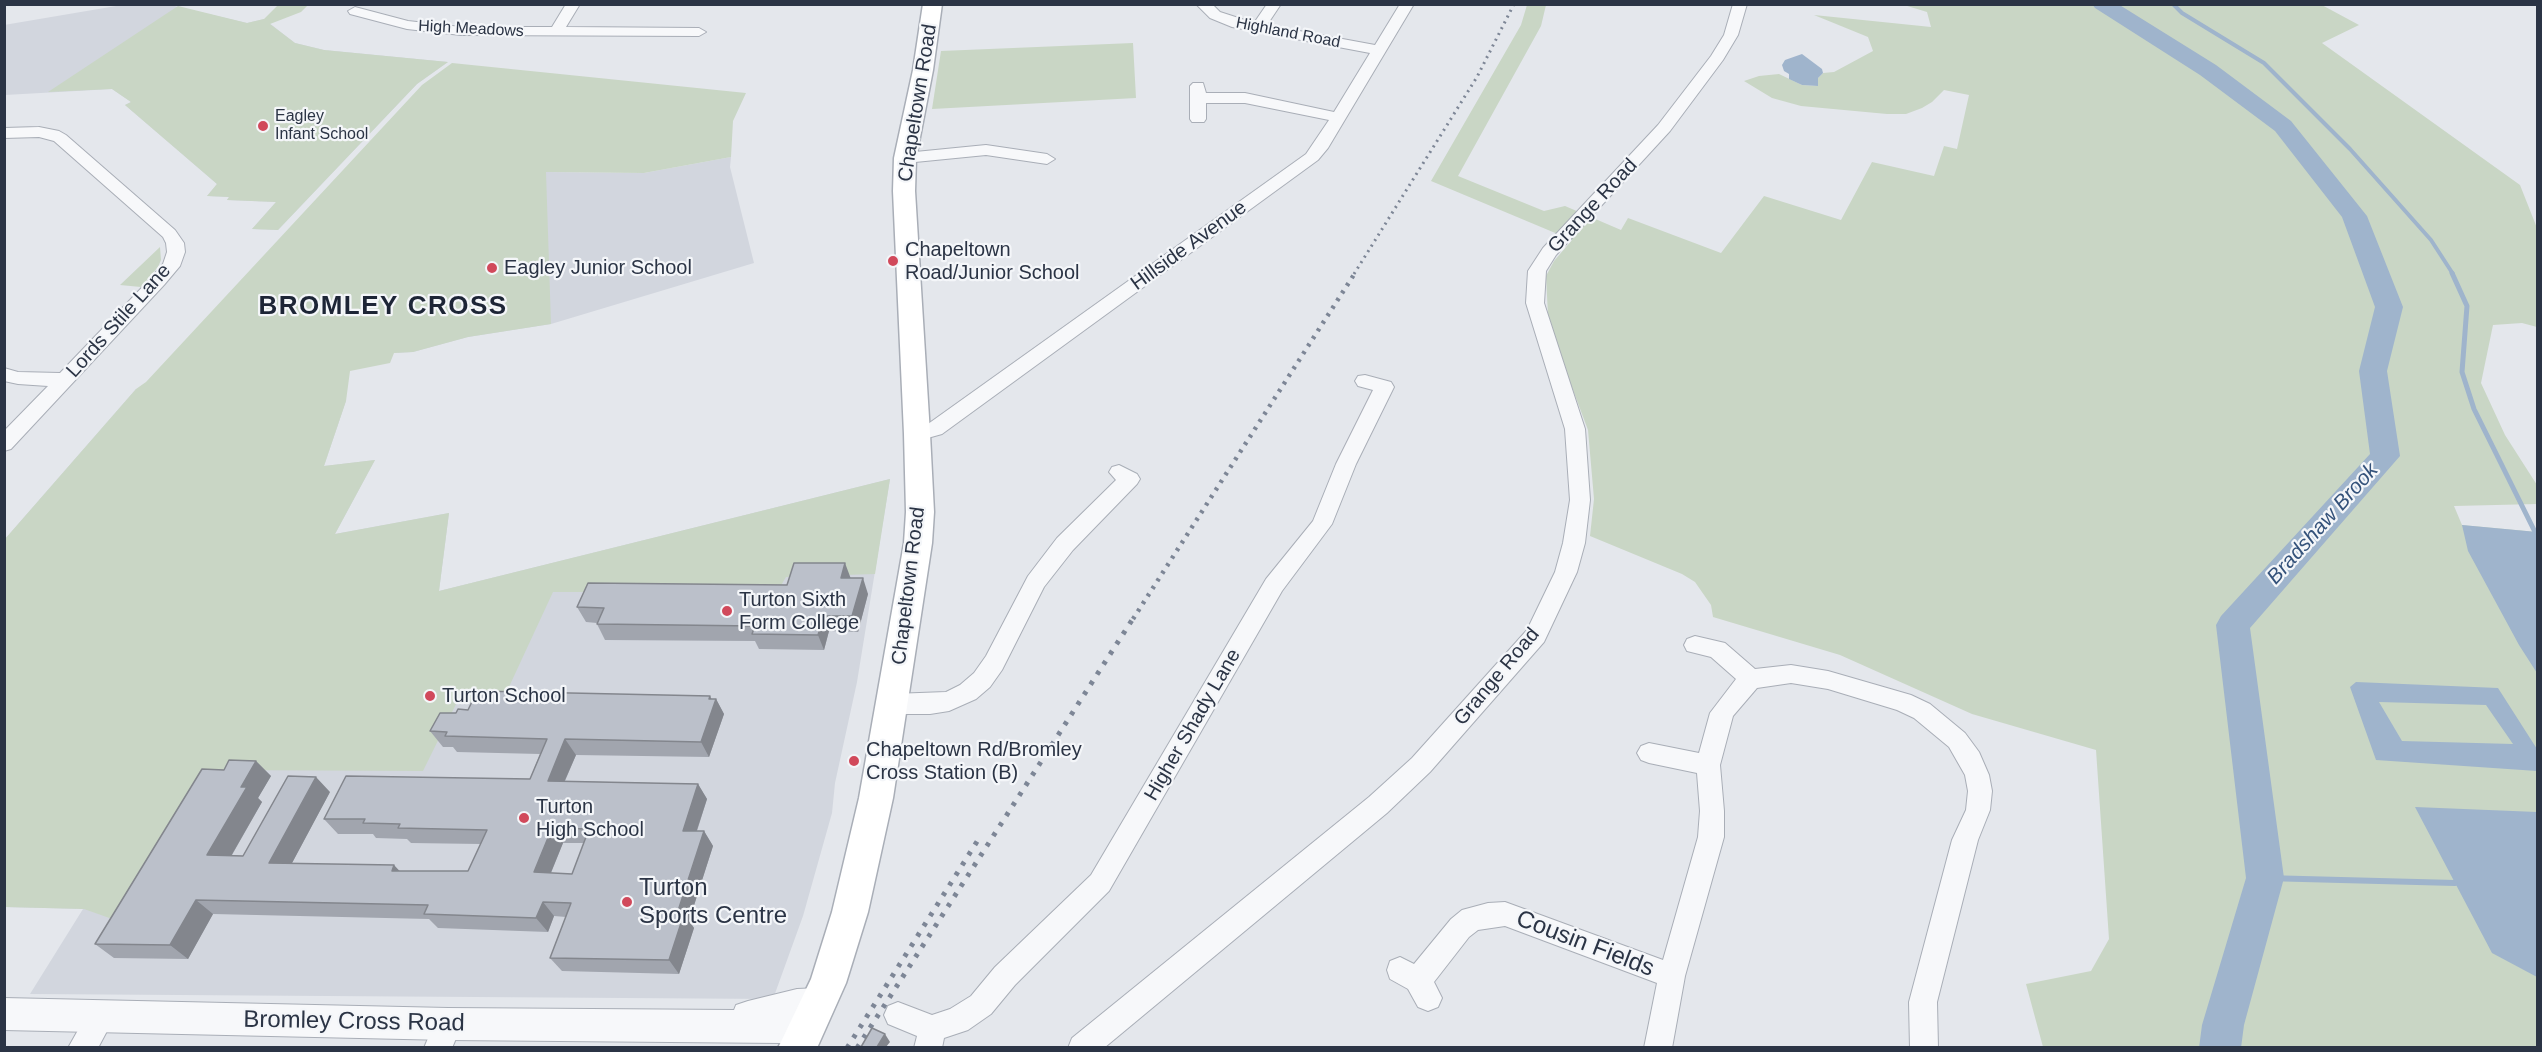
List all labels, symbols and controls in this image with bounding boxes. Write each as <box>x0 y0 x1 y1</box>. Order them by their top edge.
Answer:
street label: Highland Road <box>1234 13 1342 53</box>
street label: High Meadows <box>418 17 524 41</box>
street label: Chapeltown Road <box>894 23 942 183</box>
place label: Eagley Infant School <box>275 107 368 145</box>
marker: Eagley Infant School <box>256 119 270 133</box>
street label: Grange Road <box>1543 154 1643 258</box>
street label: Hillside Avenue <box>1126 196 1252 296</box>
place label: Chapeltown Road/Junior School <box>905 238 1080 285</box>
marker: Chapeltown Road/Junior School <box>886 254 900 268</box>
place label: Eagley Junior School <box>504 256 692 280</box>
street label: Lords Stile Lane <box>62 259 176 383</box>
marker: Eagley Junior School <box>485 261 499 275</box>
district label: BROMLEY CROSS <box>258 291 508 323</box>
water label: Bradshaw Brook <box>2262 458 2384 590</box>
street label: Chapeltown Road <box>887 506 931 666</box>
place label: Turton Sixth Form College <box>739 588 859 635</box>
marker: Turton Sixth Form College <box>720 604 734 618</box>
street label: Grange Road <box>1449 623 1545 731</box>
street label: Higher Shady Lane <box>1140 645 1246 805</box>
place label: Turton School <box>442 684 566 708</box>
marker: Turton School <box>423 689 437 703</box>
place label: Chapeltown Rd/Bromley Cross Station (B) <box>866 738 1082 785</box>
marker: Chapeltown Rd/Bromley Cross Station (B) <box>847 754 861 768</box>
place label: Turton High School <box>536 795 644 842</box>
marker: Turton High School <box>517 811 531 825</box>
place label: Turton Sports Centre <box>639 874 787 930</box>
marker: Turton Sports Centre <box>620 895 634 909</box>
street label: Cousin Fields <box>1512 905 1658 983</box>
street label: Bromley Cross Road <box>243 1006 465 1038</box>

